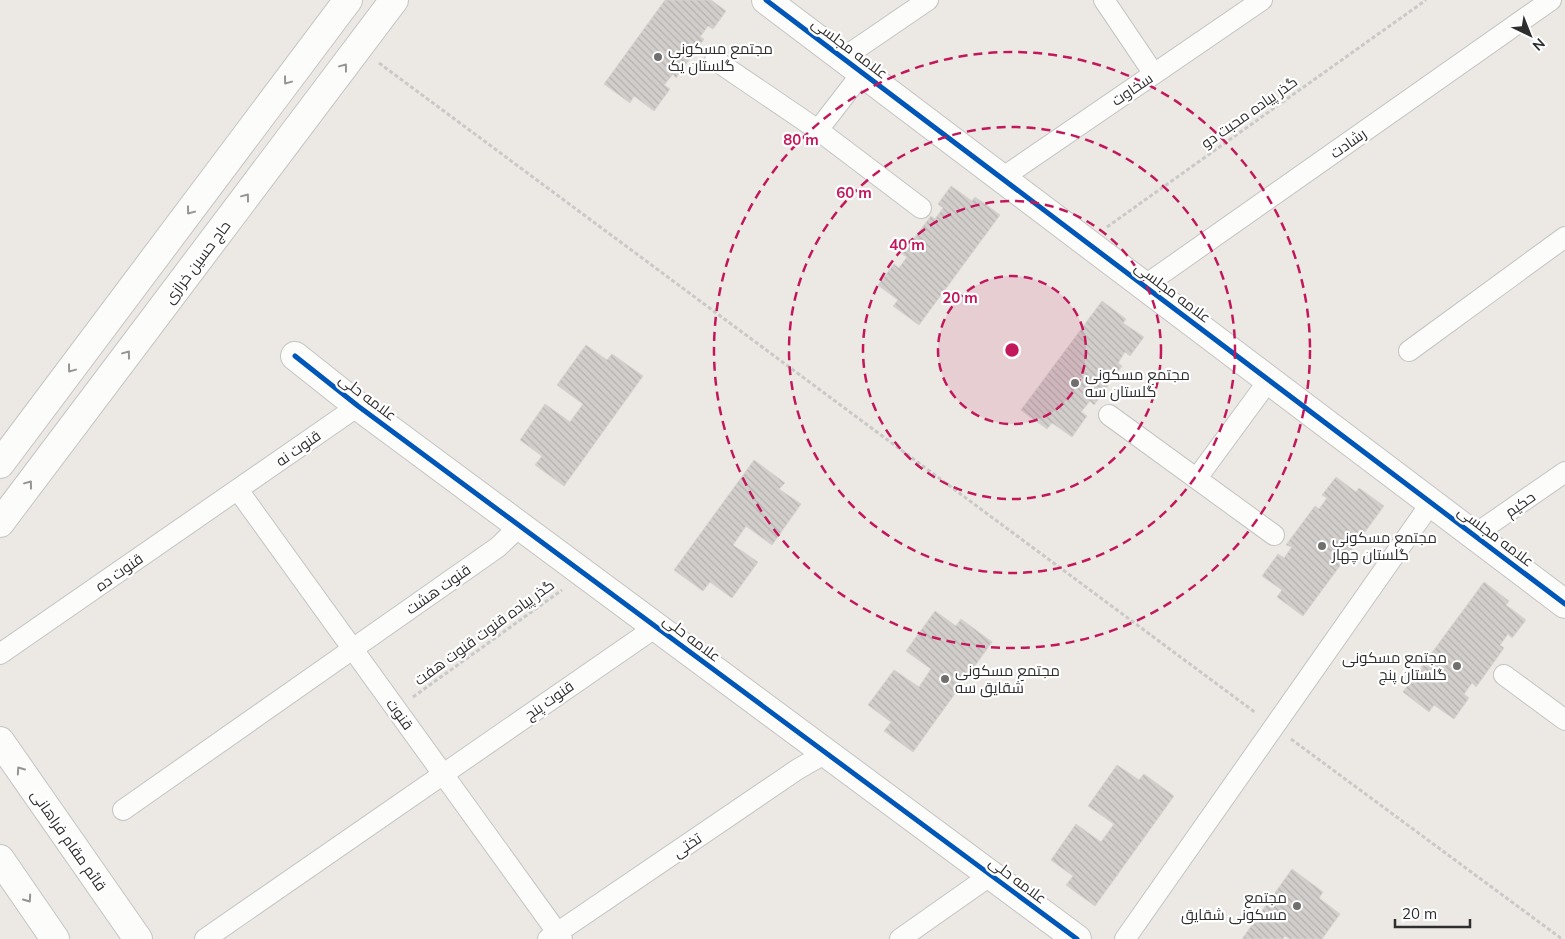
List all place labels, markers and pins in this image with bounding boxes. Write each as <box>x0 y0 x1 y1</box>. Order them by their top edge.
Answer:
place label: مجتمع مسکونی گلستان یک <box>668 39 773 76</box>
marker: مجتمع مسکونی گلستان یک <box>652 51 664 63</box>
centre of rings <box>1003 341 1021 359</box>
place label: مجتمع مسکونی گلستان سه <box>1085 365 1190 402</box>
marker: مجتمع مسکونی گلستان سه <box>1069 377 1081 389</box>
place label: مجتمع مسکونی گلستان چهار <box>1331 528 1437 565</box>
marker: مجتمع مسکونی گلستان چهار <box>1316 540 1328 552</box>
place label: مجتمع مسکونی گلستان پنج <box>1342 648 1447 686</box>
marker: مجتمع مسکونی گلستان پنج <box>1451 660 1463 672</box>
place label: مجتمع مسکونی شقایق سه <box>955 661 1060 698</box>
marker: مجتمع مسکونی شقایق سه <box>939 673 951 685</box>
place label: مجتمع مسکونی شقایق <box>1181 888 1287 925</box>
marker: مجتمع مسکونی شقایق <box>1291 900 1303 912</box>

